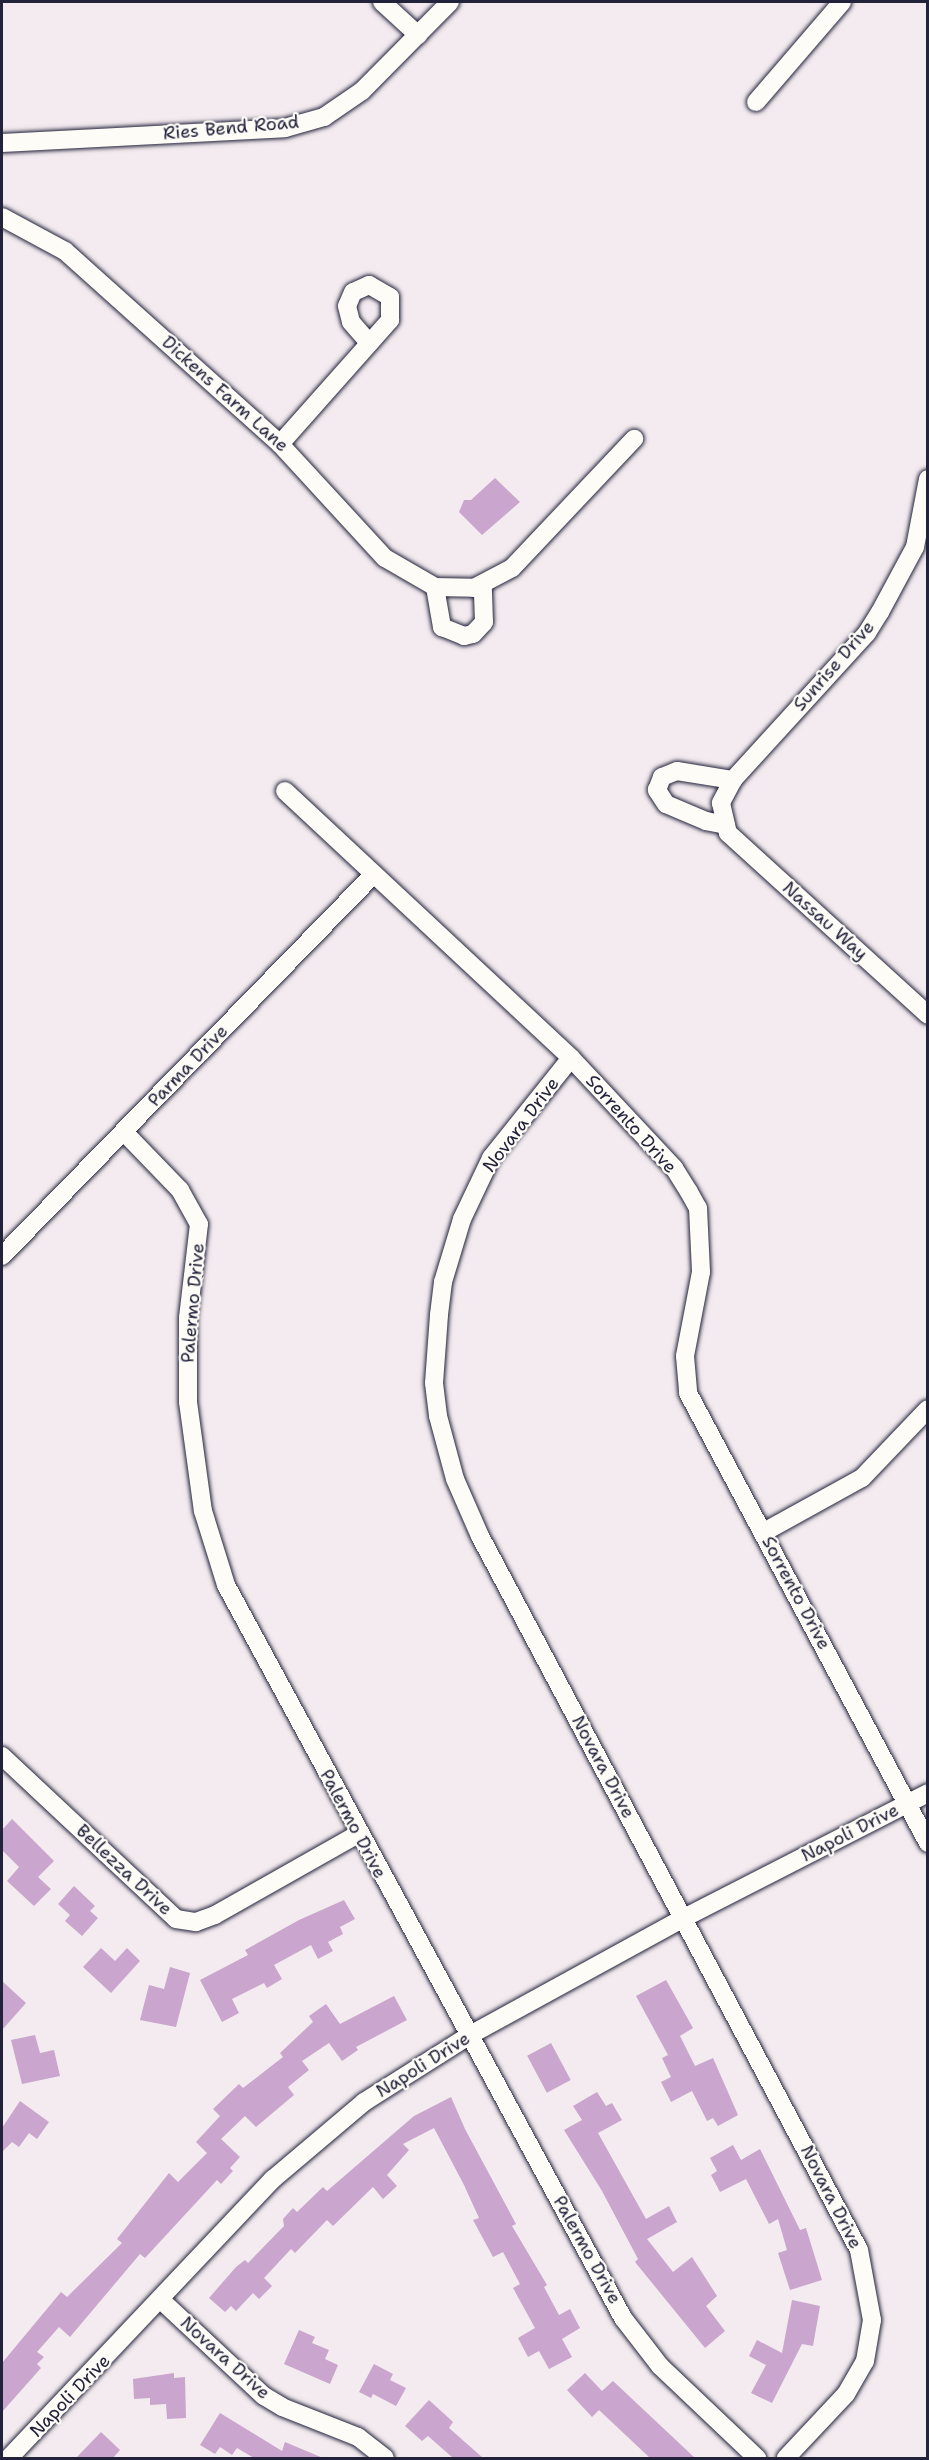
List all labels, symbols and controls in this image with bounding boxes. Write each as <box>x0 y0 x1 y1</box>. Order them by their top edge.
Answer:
street label: Ries Bend Road <box>162 111 300 145</box>
street label: Dickens Farm Lane <box>157 331 293 457</box>
street label: Sunrise Drive <box>789 616 879 716</box>
street label: Nassau Way <box>778 877 872 965</box>
street label: Parma Drive <box>144 1021 232 1111</box>
street label: Sorrento Drive <box>581 1070 681 1178</box>
street label: Novara Drive <box>478 1073 564 1177</box>
street label: Palermo Drive <box>177 1242 209 1364</box>
street label: Sorrento Drive <box>757 1533 835 1653</box>
street label: Novara Drive <box>567 1712 639 1822</box>
street label: Palermo Drive <box>315 1766 391 1882</box>
street label: Napoli Drive <box>798 1799 902 1867</box>
street label: Bellezza Drive <box>72 1820 176 1920</box>
street label: Napoli Drive <box>372 2028 474 2102</box>
street label: Novara Drive <box>796 2142 866 2252</box>
street label: Palermo Drive <box>548 2192 626 2308</box>
street label: Novara Drive <box>176 2312 274 2404</box>
street label: Napoli Drive <box>25 2350 115 2442</box>

